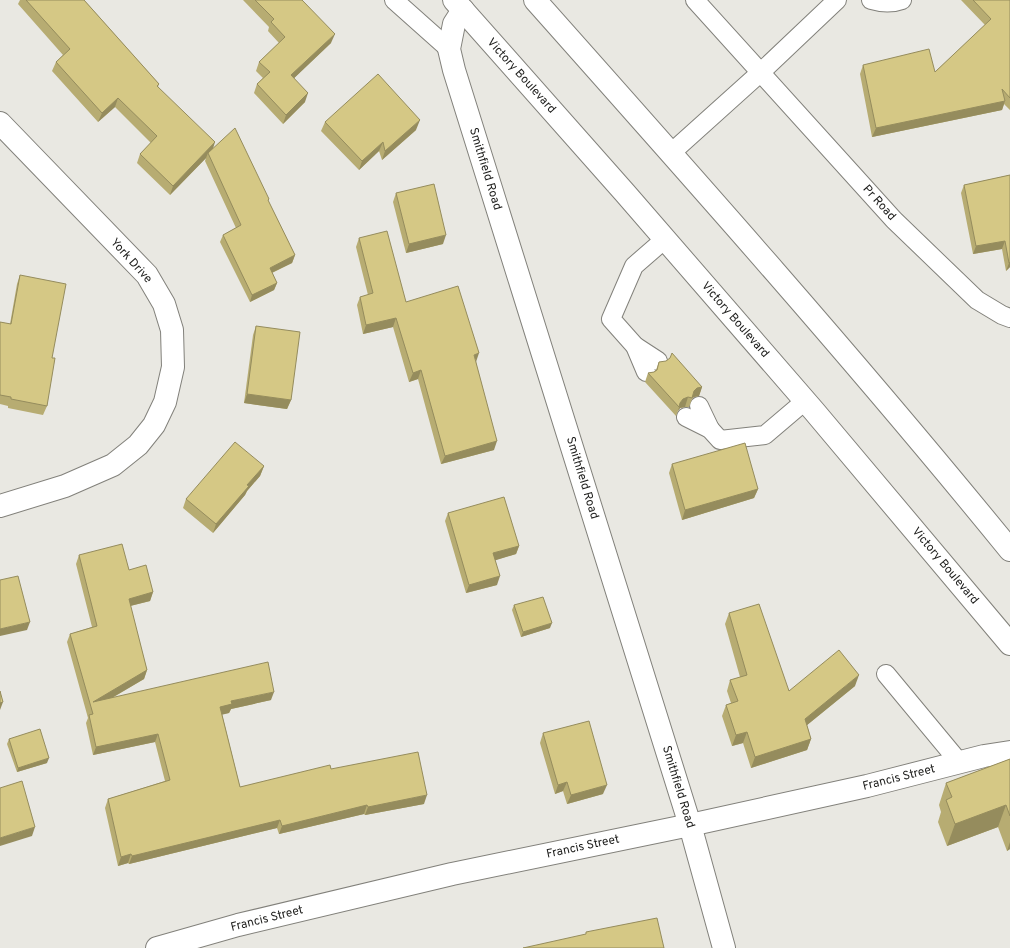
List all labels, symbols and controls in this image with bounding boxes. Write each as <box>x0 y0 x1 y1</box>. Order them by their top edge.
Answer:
street label: Victory Boulevard <box>483 35 559 117</box>
street label: Smithfield Road <box>465 126 505 212</box>
street label: Pr Road <box>859 182 899 224</box>
street label: York Drive <box>107 235 155 287</box>
street label: Victory Boulevard <box>697 279 773 361</box>
street label: Smithfield Road <box>562 435 602 521</box>
street label: Victory Boulevard <box>908 524 982 608</box>
street label: Smithfield Road <box>658 744 698 830</box>
street label: Francis Street <box>861 761 937 795</box>
street label: Francis Street <box>545 831 621 863</box>
street label: Francis Street <box>229 902 305 936</box>

